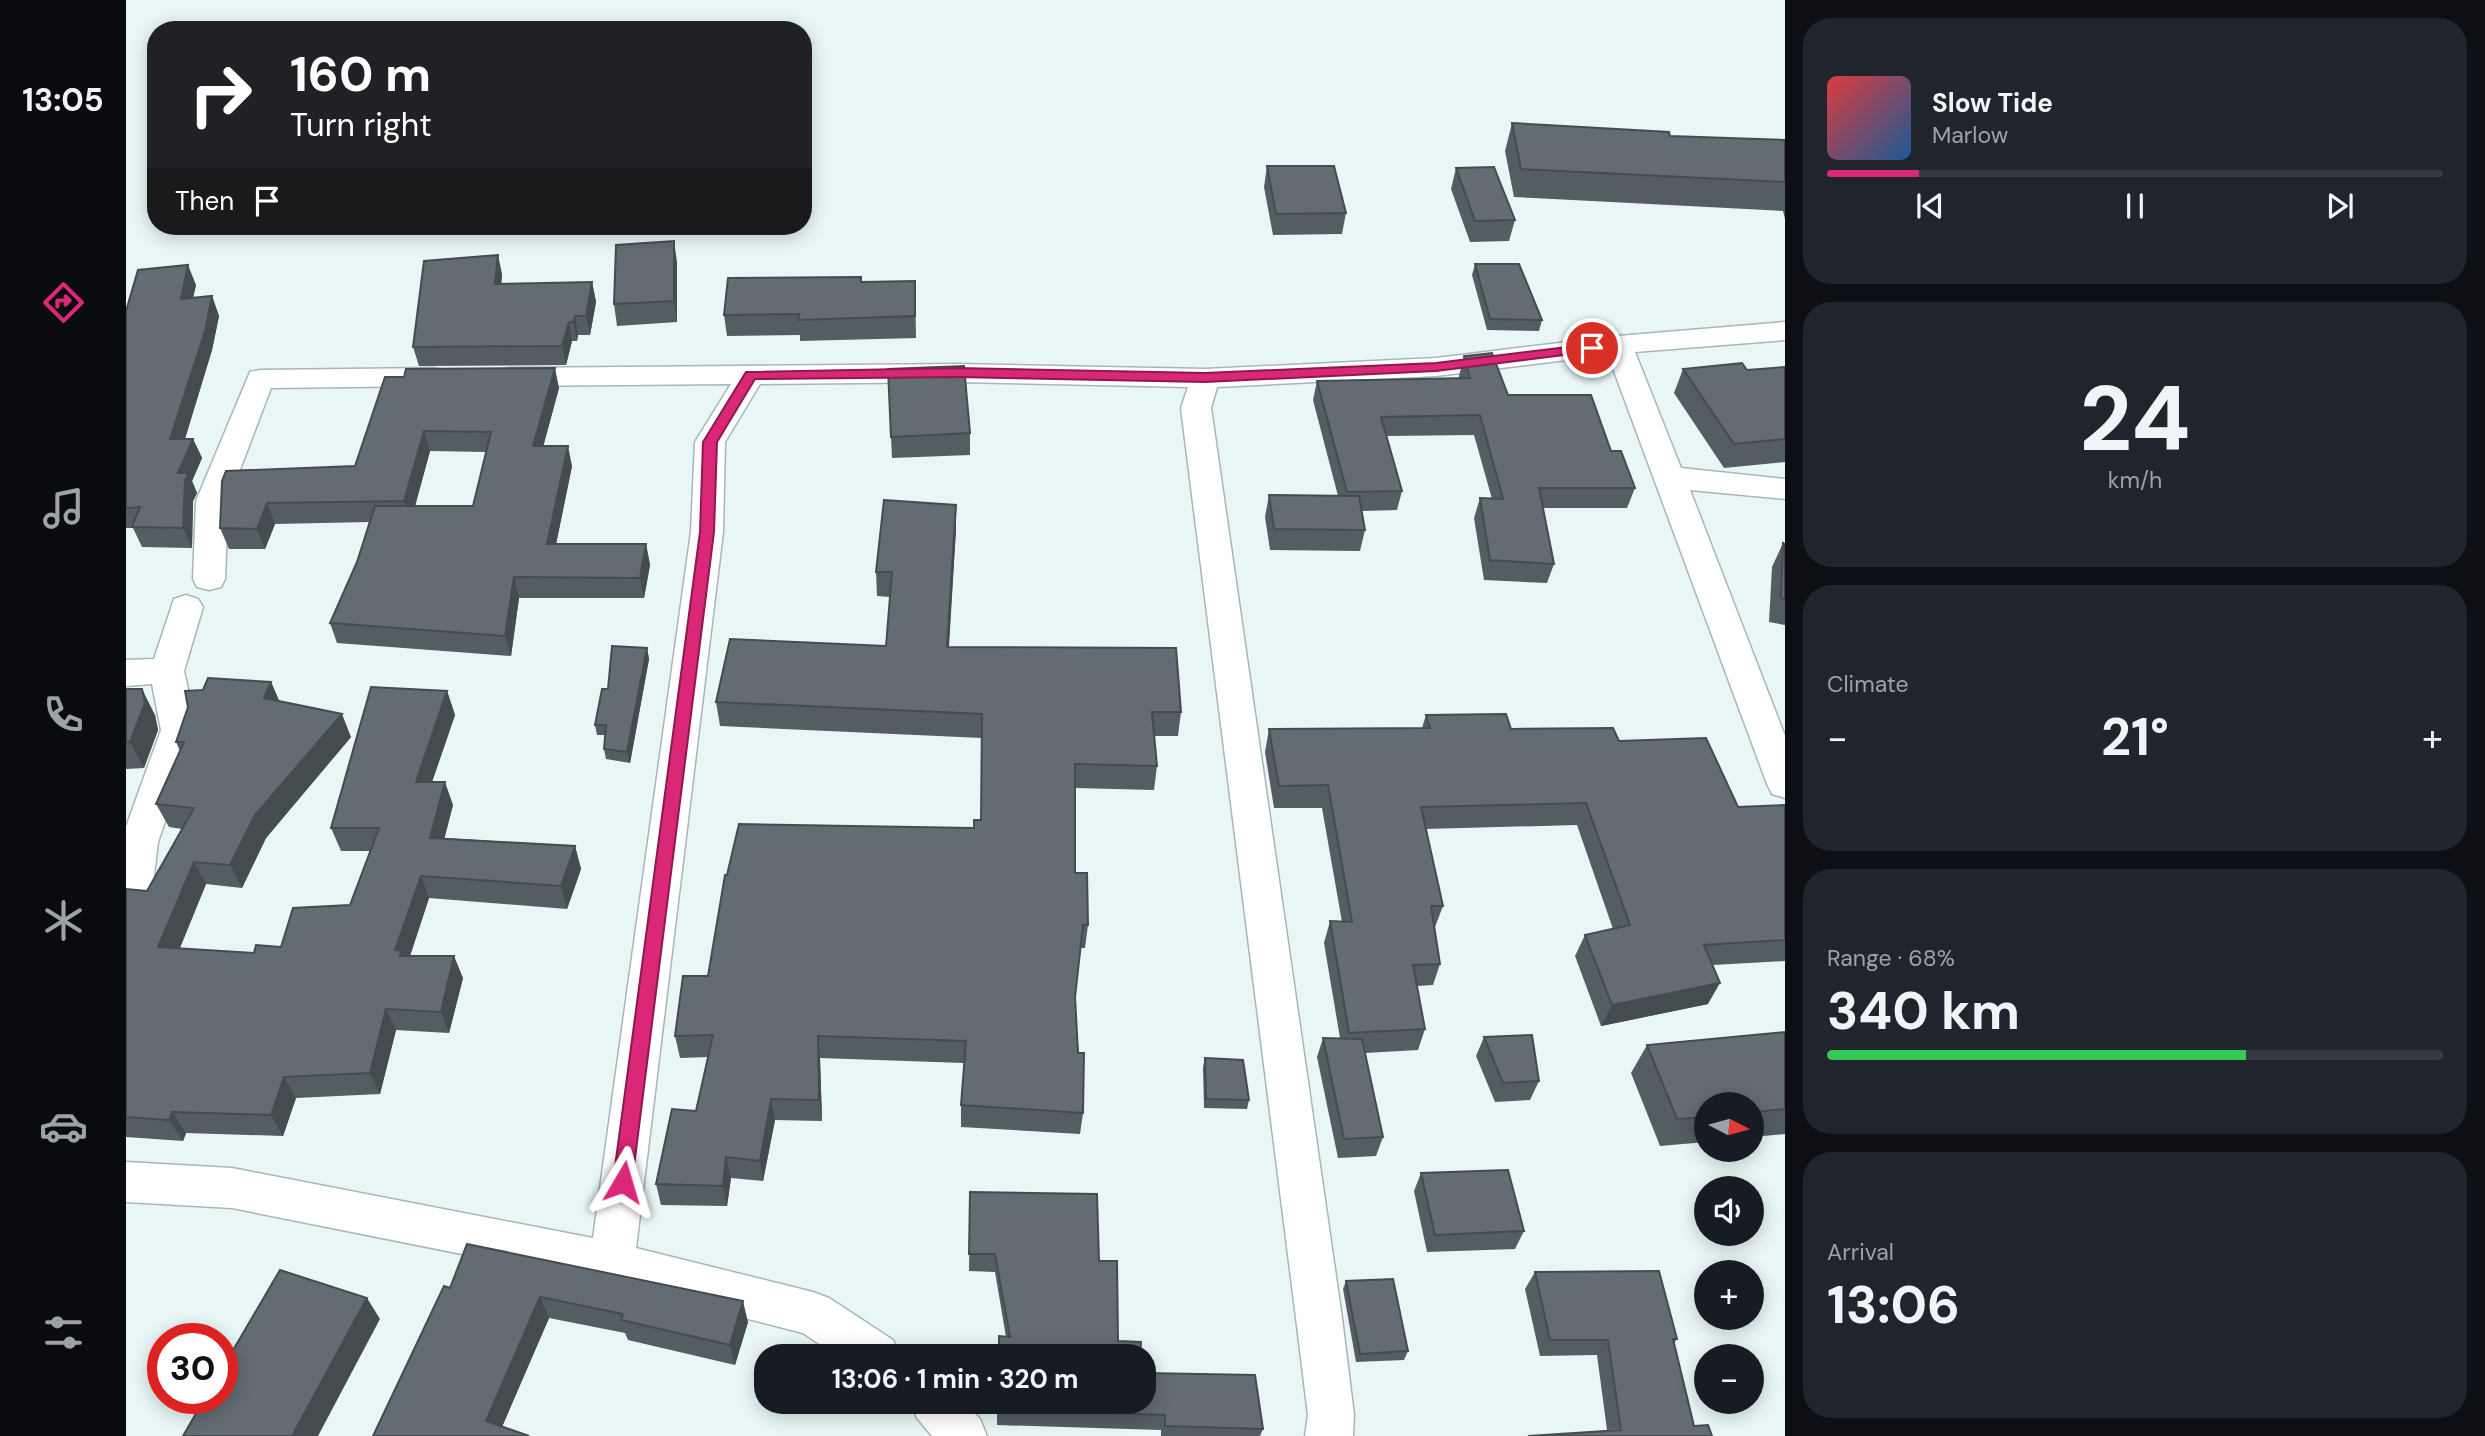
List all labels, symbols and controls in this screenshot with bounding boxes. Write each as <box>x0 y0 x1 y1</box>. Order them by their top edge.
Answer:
text: 160 m <box>290 42 431 106</box>
icon: right <box>175 49 266 140</box>
text: 13:05 <box>22 79 104 121</box>
text: Slow Tide <box>1932 86 2053 120</box>
text: Turn right <box>290 104 432 146</box>
text: Marlow <box>1932 120 2008 150</box>
icon: arrive <box>248 182 286 220</box>
text: Then <box>175 184 234 218</box>
icon: previous <box>1911 187 1949 225</box>
icon: pause <box>2116 187 2154 225</box>
icon: next <box>2321 187 2359 225</box>
icon: directions <box>39 278 88 327</box>
pin <box>1562 318 1622 378</box>
icon: arrive <box>1573 329 1611 367</box>
text: 24 <box>2079 360 2191 478</box>
text: km/h <box>2108 465 2162 495</box>
icon: music <box>39 484 88 533</box>
text: Climate <box>1827 669 1909 699</box>
icon: phone <box>39 690 88 739</box>
text: 21° <box>2101 703 2169 771</box>
text: − <box>1827 713 1848 763</box>
text: + <box>2422 713 2443 763</box>
icon: climate <box>39 896 88 945</box>
text: Range · 68% <box>1827 943 1955 973</box>
text: 340 km <box>1827 977 2020 1045</box>
north arrow <box>1694 1092 1764 1162</box>
map controls <box>1694 1092 1764 1414</box>
icon: car <box>39 1102 88 1151</box>
position arrow <box>586 1145 660 1219</box>
button: sound <box>1694 1176 1764 1246</box>
text: Arrival <box>1827 1237 1894 1267</box>
button: + <box>1694 1260 1764 1330</box>
text: 13:06 <box>1827 1271 1960 1339</box>
icon: filters <box>39 1308 88 1357</box>
speed limit sign: 30 <box>147 1323 238 1414</box>
button: − <box>1694 1344 1764 1414</box>
text: 13:06 · 1 min · 320 m <box>832 1362 1078 1396</box>

